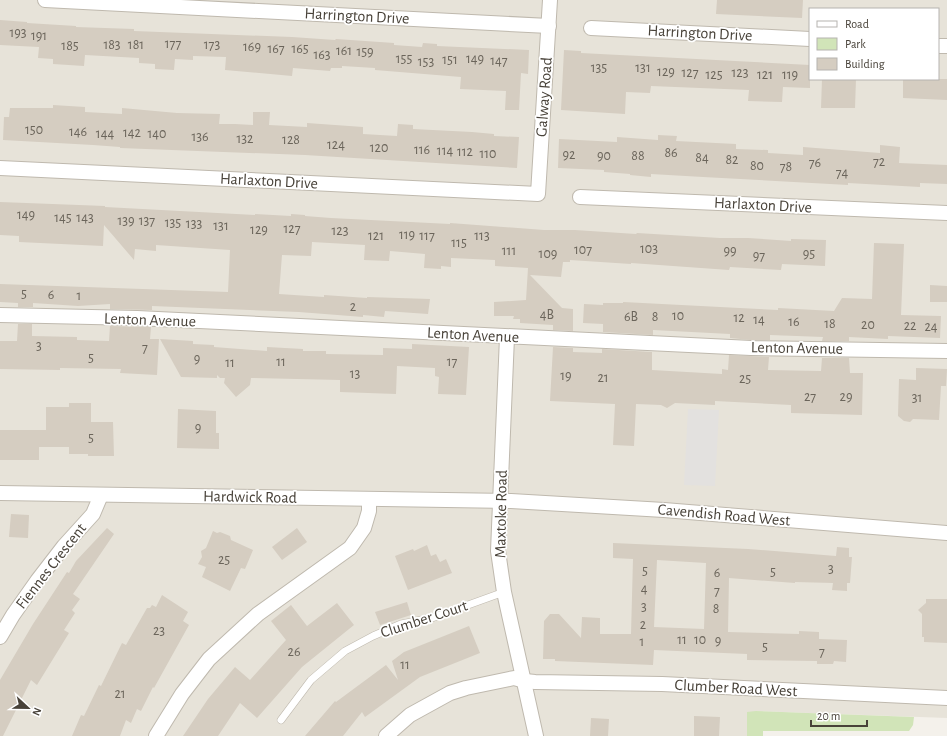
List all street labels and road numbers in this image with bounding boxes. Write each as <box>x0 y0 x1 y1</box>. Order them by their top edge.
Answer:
street label: Harrington Drive <box>304 5 410 27</box>
street label: Harrington Drive <box>647 22 753 44</box>
street label: Galway Road <box>533 57 556 137</box>
street label: Harlaxton Drive <box>220 170 318 192</box>
street label: Harlaxton Drive <box>714 194 812 216</box>
street label: Lenton Avenue <box>104 310 196 330</box>
street label: Lenton Avenue <box>427 325 519 345</box>
street label: Lenton Avenue <box>751 339 843 357</box>
street label: Maxtoke Road <box>492 470 510 558</box>
street label: Hardwick Road <box>203 488 297 506</box>
street label: Cavendish Road West <box>657 501 791 529</box>
street label: Fiennes Crescent <box>13 520 89 612</box>
street label: Clumber Court <box>378 597 470 641</box>
street label: Clumber Road West <box>674 677 798 699</box>

